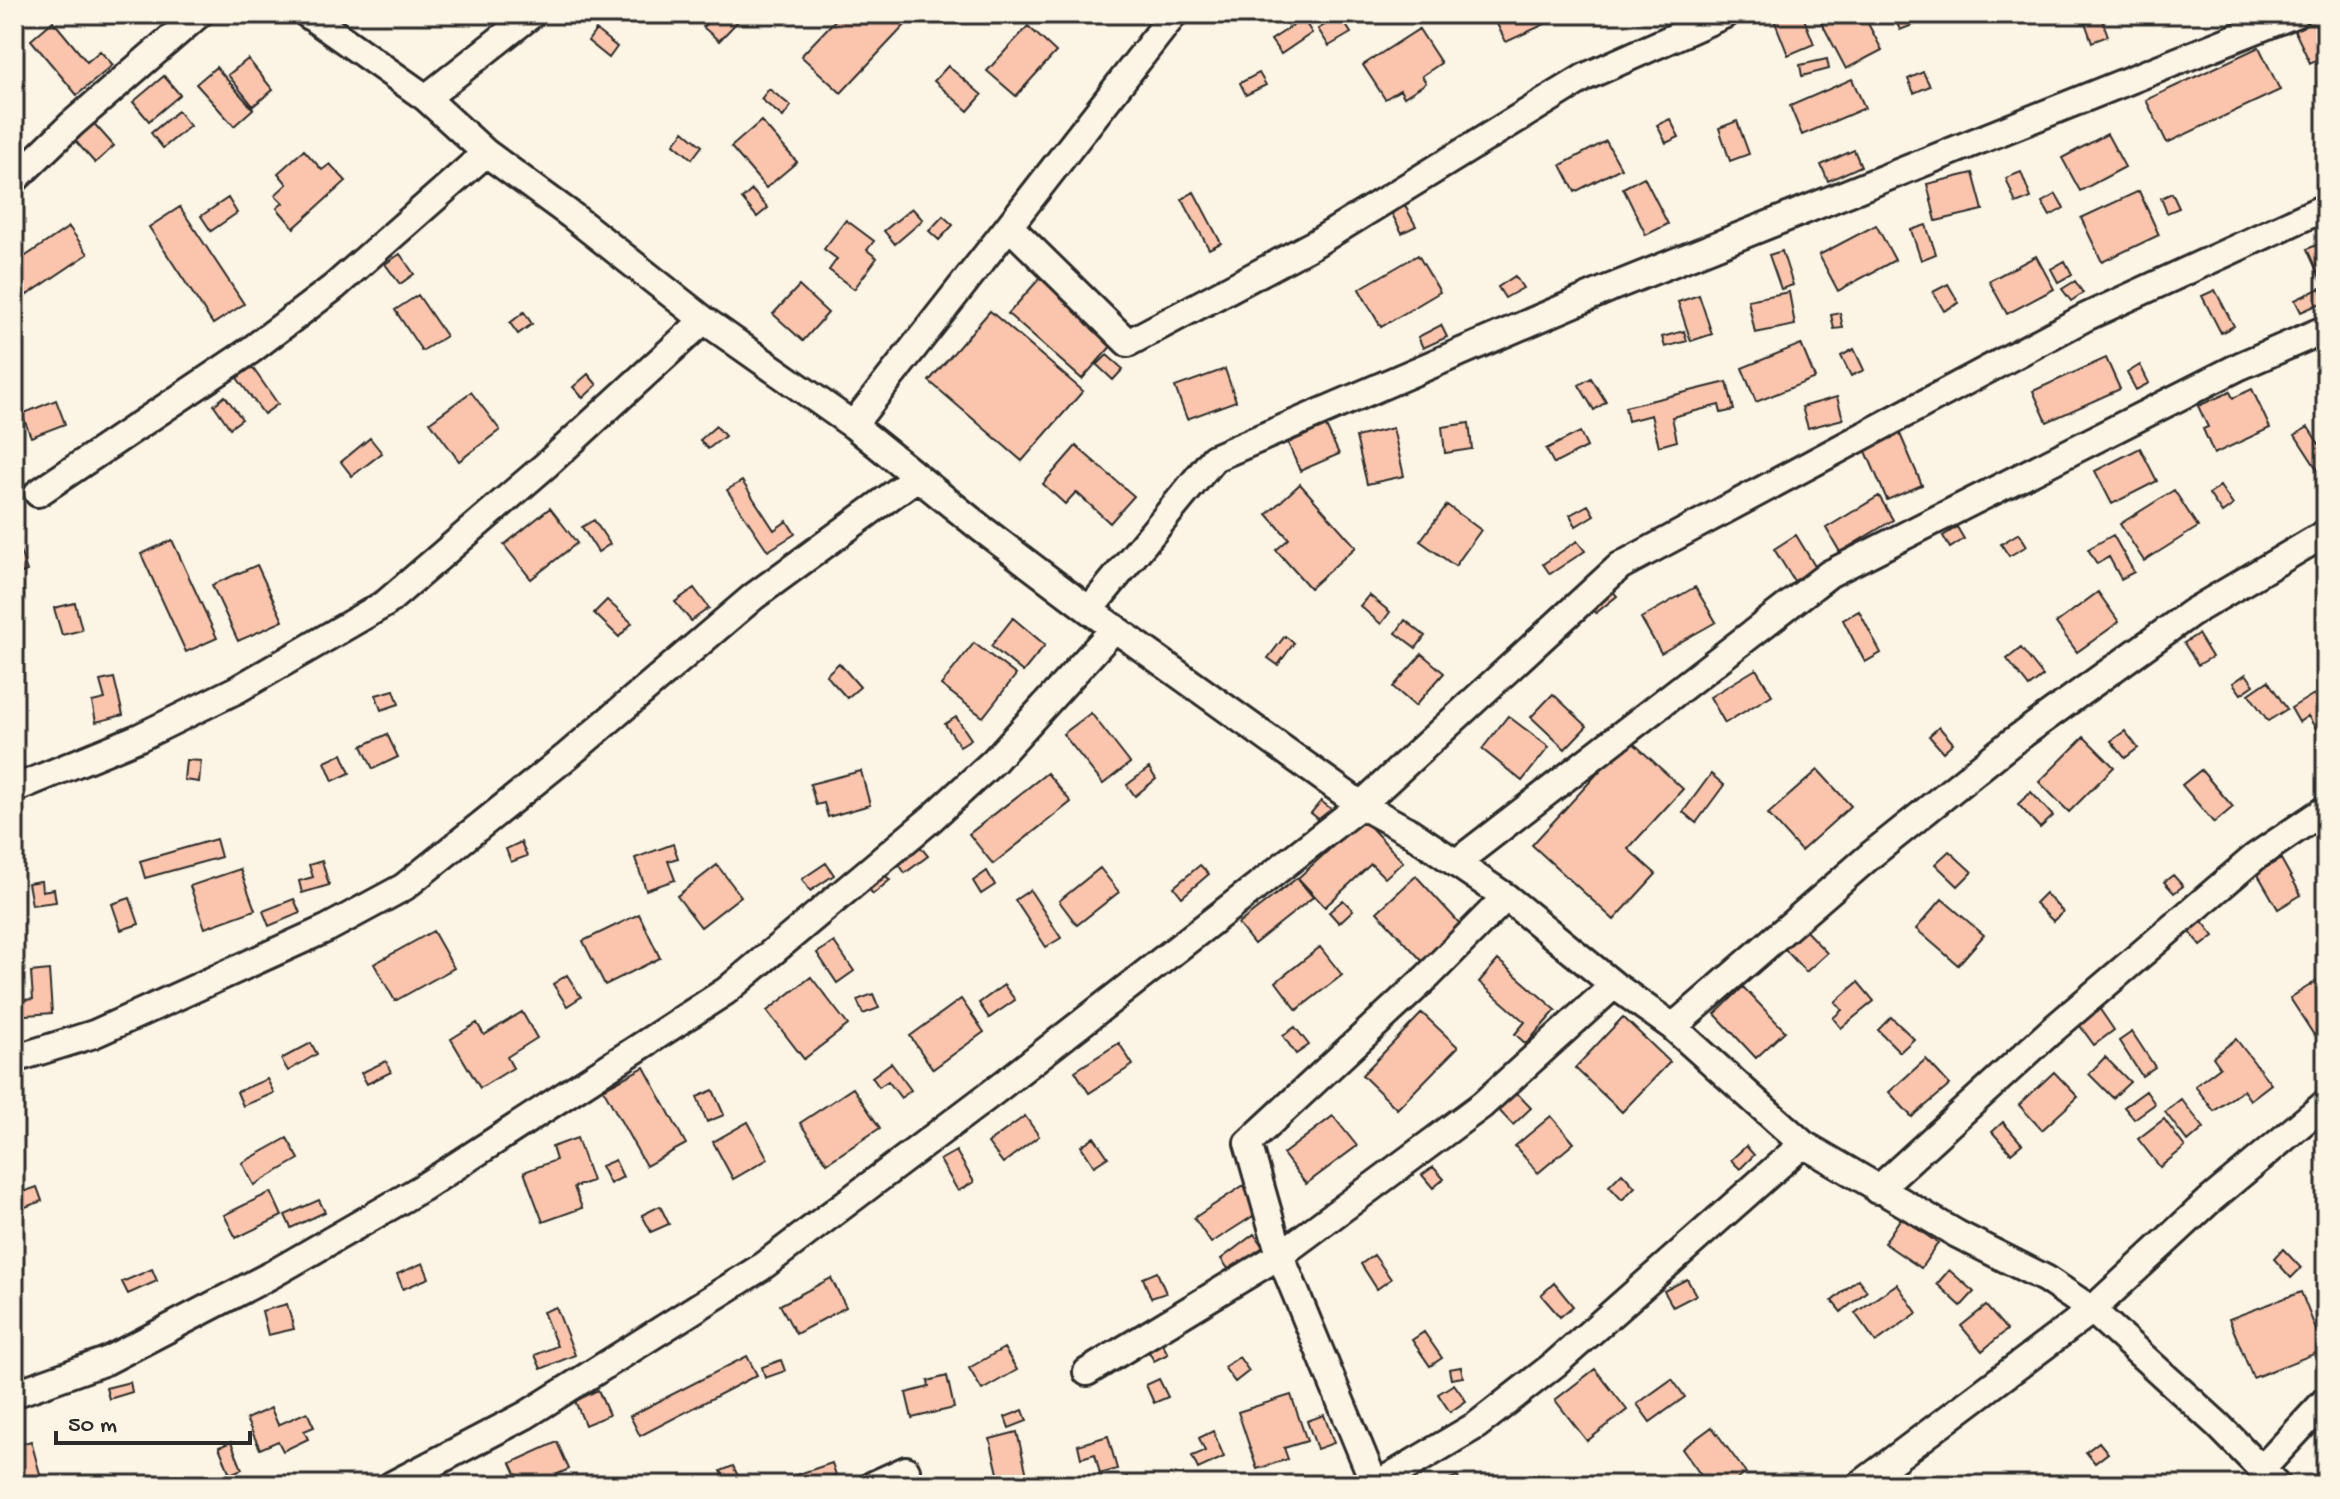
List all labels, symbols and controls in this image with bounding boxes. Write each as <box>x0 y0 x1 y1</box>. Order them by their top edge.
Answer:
scale bar <box>56 1395 250 1445</box>
text: 50 m <box>68 1412 117 1441</box>

